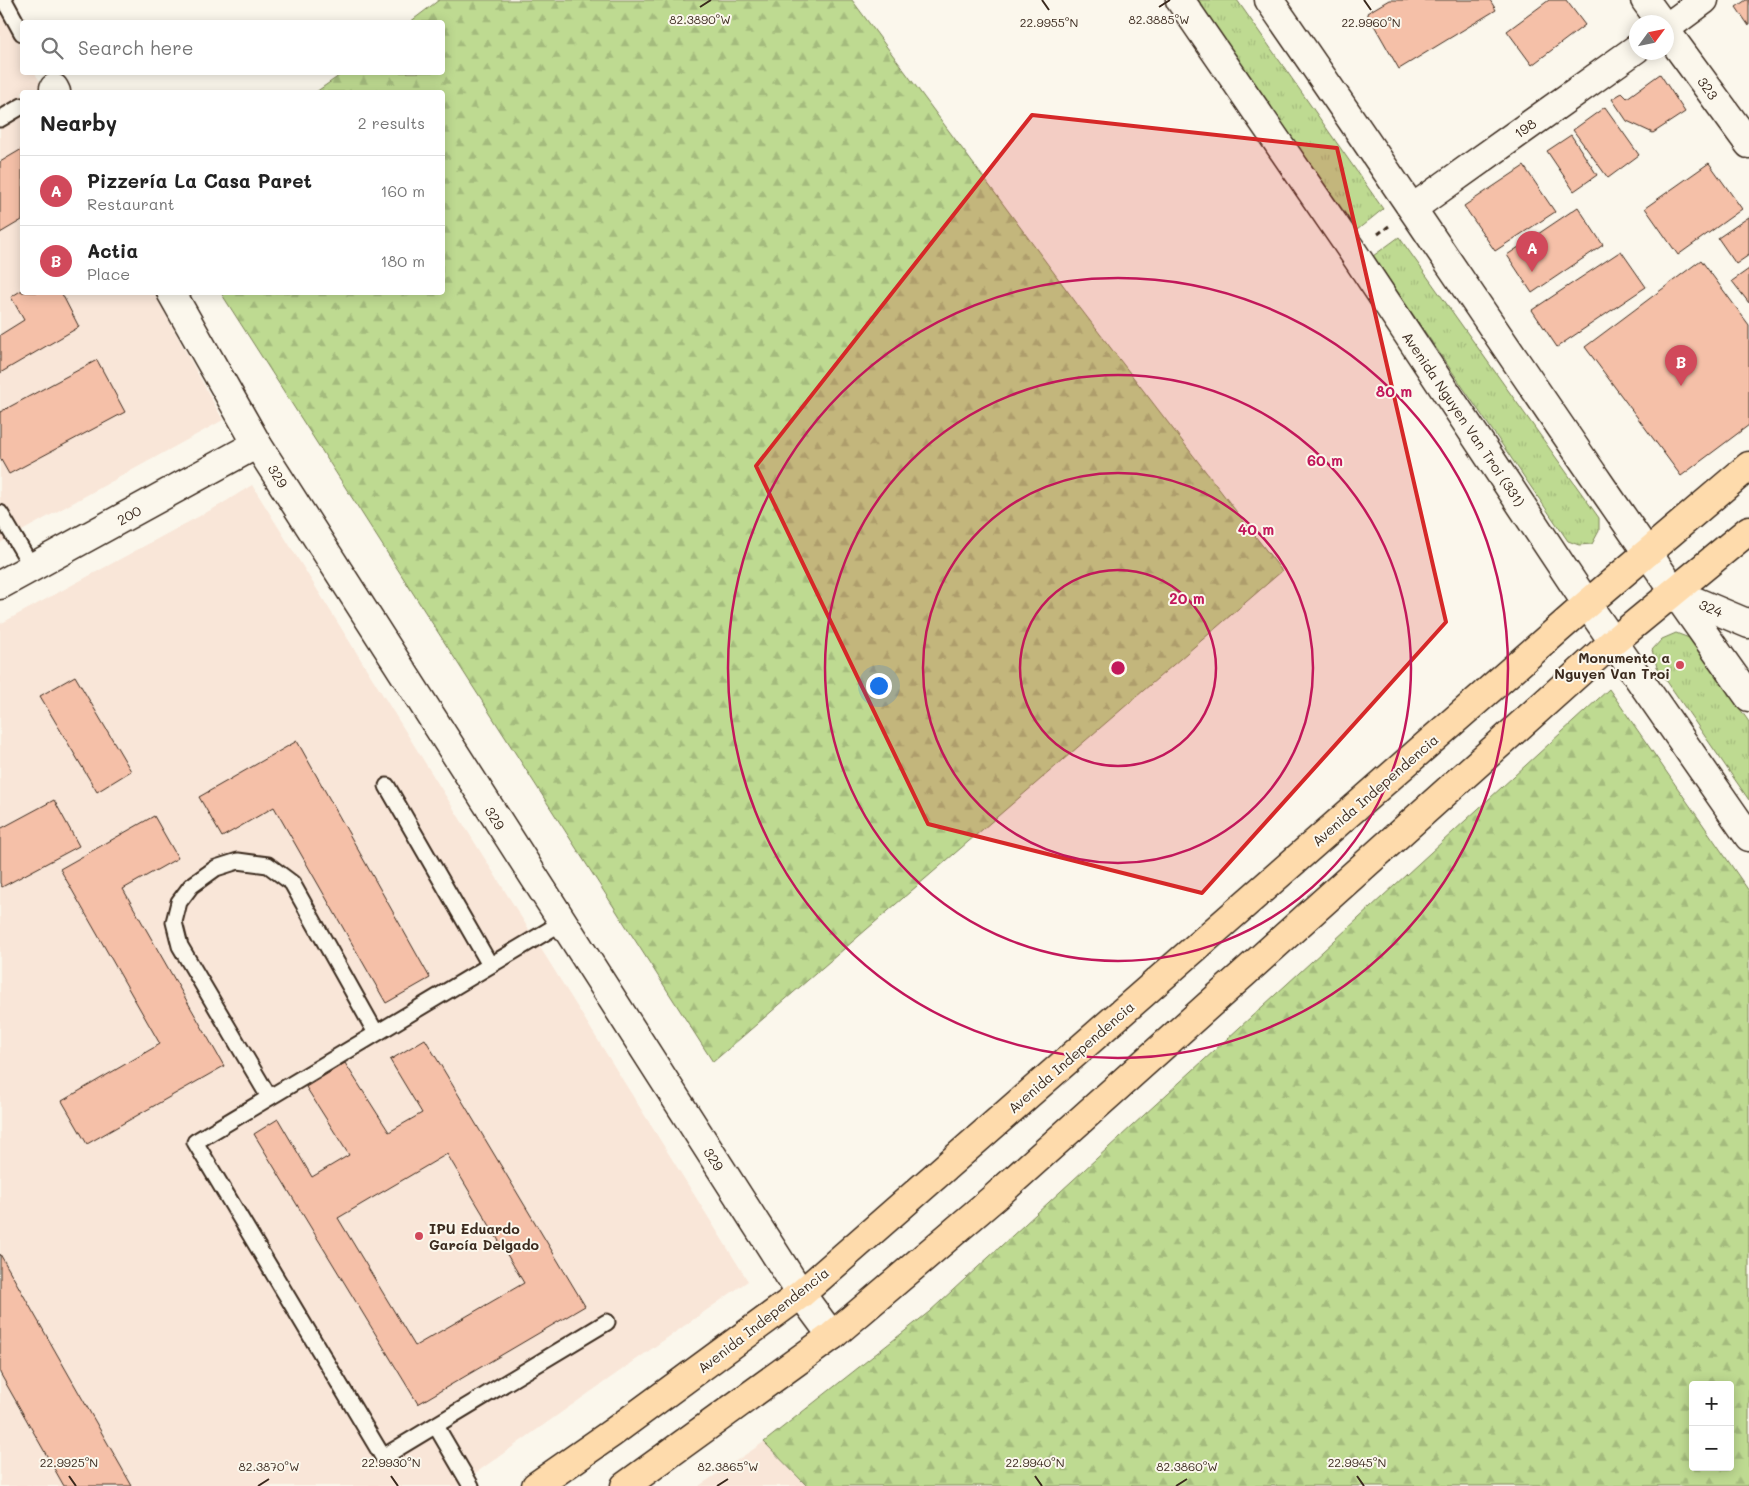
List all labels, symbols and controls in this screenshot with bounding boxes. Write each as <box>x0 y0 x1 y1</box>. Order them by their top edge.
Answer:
text: 82.3890°W <box>669 11 731 27</box>
text: 82.3885°W <box>1128 11 1190 27</box>
text: 22.9955°N <box>1020 14 1078 30</box>
text: 22.9960°N <box>1341 14 1401 30</box>
north arrow <box>1629 15 1674 60</box>
search box <box>20 20 445 75</box>
icon: search <box>38 34 66 62</box>
text: Search here <box>78 35 194 60</box>
street label: 323 <box>1693 73 1723 103</box>
text: Nearby <box>40 109 117 136</box>
text: 2 results <box>358 112 425 133</box>
street label: 198 <box>1510 114 1540 142</box>
text: Pizzería La Casa Paret <box>87 168 312 193</box>
text: A <box>50 180 62 201</box>
text: 160 m <box>380 180 425 201</box>
text: Restaurant <box>87 193 175 214</box>
pin: A <box>1516 231 1548 272</box>
text: Actia <box>87 238 138 263</box>
text: B <box>51 250 61 271</box>
text: 180 m <box>380 250 425 271</box>
text: Place <box>87 263 130 284</box>
street label: Avenida Nguyen Van Troi (331) <box>1398 328 1530 510</box>
pin: B <box>1665 345 1697 386</box>
text: 80 m <box>1376 381 1412 401</box>
text: 60 m <box>1307 450 1343 470</box>
street label: 329 <box>264 461 292 491</box>
street label: 200 <box>113 500 145 529</box>
text: 40 m <box>1238 519 1274 539</box>
text: 20 m <box>1169 588 1205 608</box>
street label: 324 <box>1696 595 1727 622</box>
place label: Monumento a Nguyen Van Troi <box>1554 648 1670 683</box>
centre of rings <box>1109 659 1127 677</box>
marker: Monumento a Nguyen Van Troi <box>1674 659 1686 671</box>
your location <box>866 673 892 699</box>
street label: Avenida Independencia <box>1308 730 1442 850</box>
street label: 329 <box>481 803 509 833</box>
street label: Avenida Independencia <box>1004 997 1138 1117</box>
street label: 329 <box>699 1144 729 1174</box>
place label: IPU Eduardo García Delgado <box>429 1219 540 1254</box>
marker: IPU Eduardo García Delgado <box>413 1230 425 1242</box>
street label: Avenida Independencia <box>694 1263 832 1377</box>
map controls <box>1689 1381 1734 1471</box>
button: + <box>1689 1381 1734 1426</box>
button: − <box>1689 1426 1734 1471</box>
text: 22.9925°N <box>40 1454 98 1470</box>
text: 22.9930°N <box>361 1454 421 1470</box>
text: 22.9940°N <box>1005 1454 1065 1470</box>
text: 22.9945°N <box>1328 1454 1386 1470</box>
text: 82.3870°W <box>238 1458 300 1474</box>
text: 82.3865°W <box>697 1458 759 1474</box>
text: 82.3860°W <box>1156 1458 1218 1474</box>

